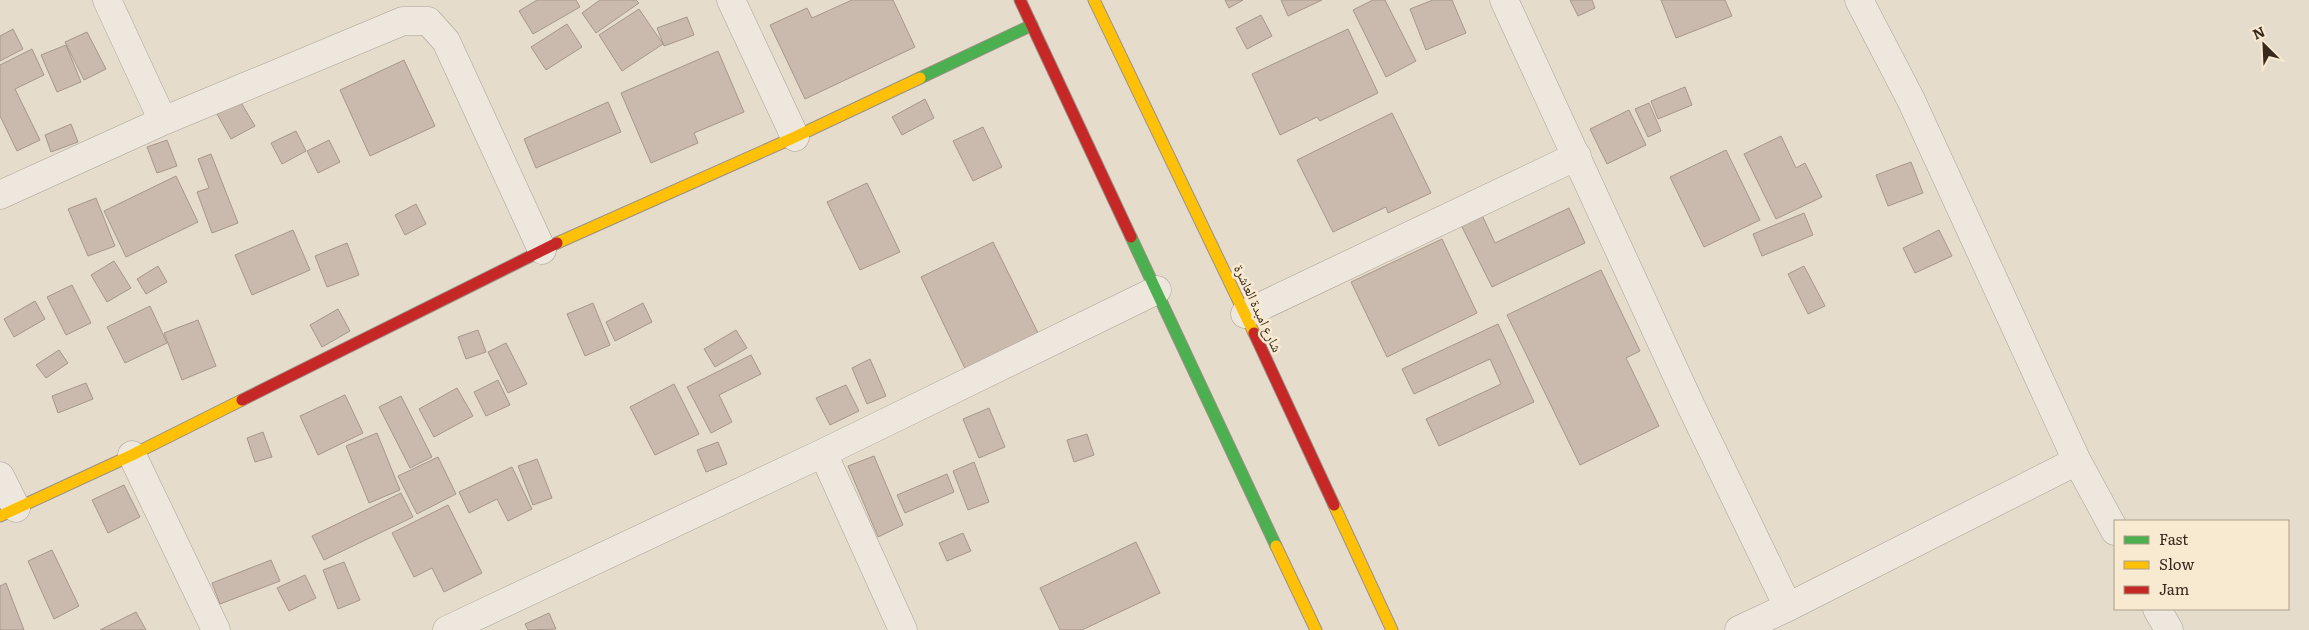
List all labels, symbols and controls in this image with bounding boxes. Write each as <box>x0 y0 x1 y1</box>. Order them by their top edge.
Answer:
north arrow <box>2239 20 2289 70</box>
text: N <box>2249 21 2268 44</box>
street label: شارع امبدة العاشرة <box>1229 261 1288 356</box>
legend <box>2114 520 2289 610</box>
text: Fast <box>2159 527 2188 550</box>
text: Slow <box>2159 552 2194 575</box>
text: Jam <box>2159 577 2190 600</box>

